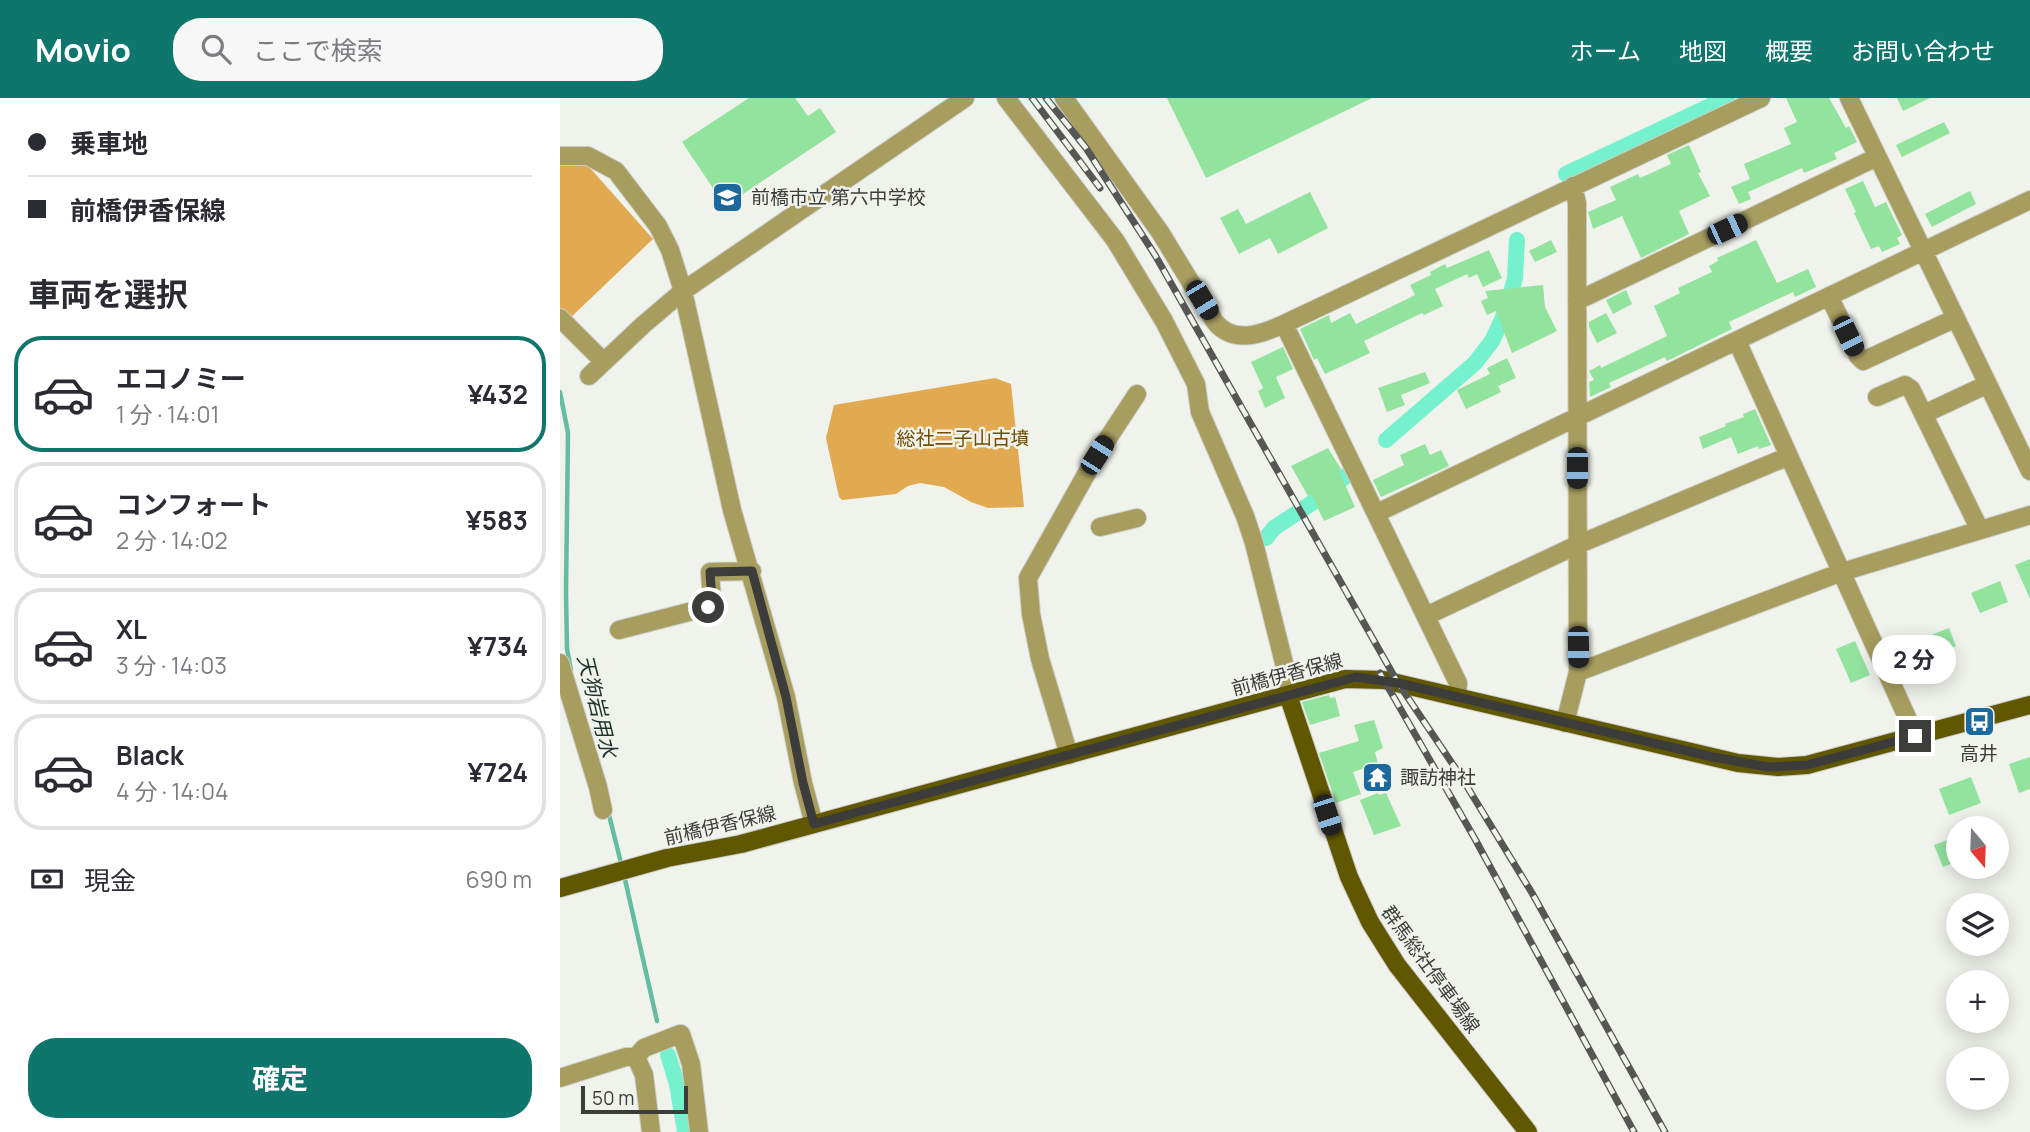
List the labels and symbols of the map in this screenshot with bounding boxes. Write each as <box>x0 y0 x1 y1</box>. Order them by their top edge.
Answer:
school or university icon: 前橋市立 第六中学校 <box>711 180 745 214</box>
place label: 前橋市立 第六中学校 <box>751 184 926 210</box>
car <box>1704 211 1751 247</box>
car <box>1183 277 1222 323</box>
car <box>1830 313 1867 359</box>
park label: 総社二子山古墳 <box>896 425 1030 451</box>
car <box>1077 432 1118 478</box>
car <box>1567 447 1588 489</box>
route start <box>692 591 724 623</box>
car <box>1568 626 1589 668</box>
callout: 2 分 <box>1873 634 1957 684</box>
street label: 前橋伊香保線 <box>1229 647 1345 701</box>
water label: 天狗岩用水 <box>572 651 625 762</box>
bus stop icon: 高井 <box>1962 705 1996 739</box>
route end <box>1899 720 1931 752</box>
place label: 高井 <box>1960 740 1998 766</box>
temple icon: 諏訪神社 <box>1360 760 1394 794</box>
place label: 諏訪神社 <box>1400 764 1476 790</box>
car <box>1311 792 1344 838</box>
street label: 前橋伊香保線 <box>662 800 778 850</box>
north arrow <box>1946 816 2009 878</box>
street label: 群馬総社停車場線 <box>1376 900 1486 1038</box>
scale bar <box>581 1083 688 1115</box>

